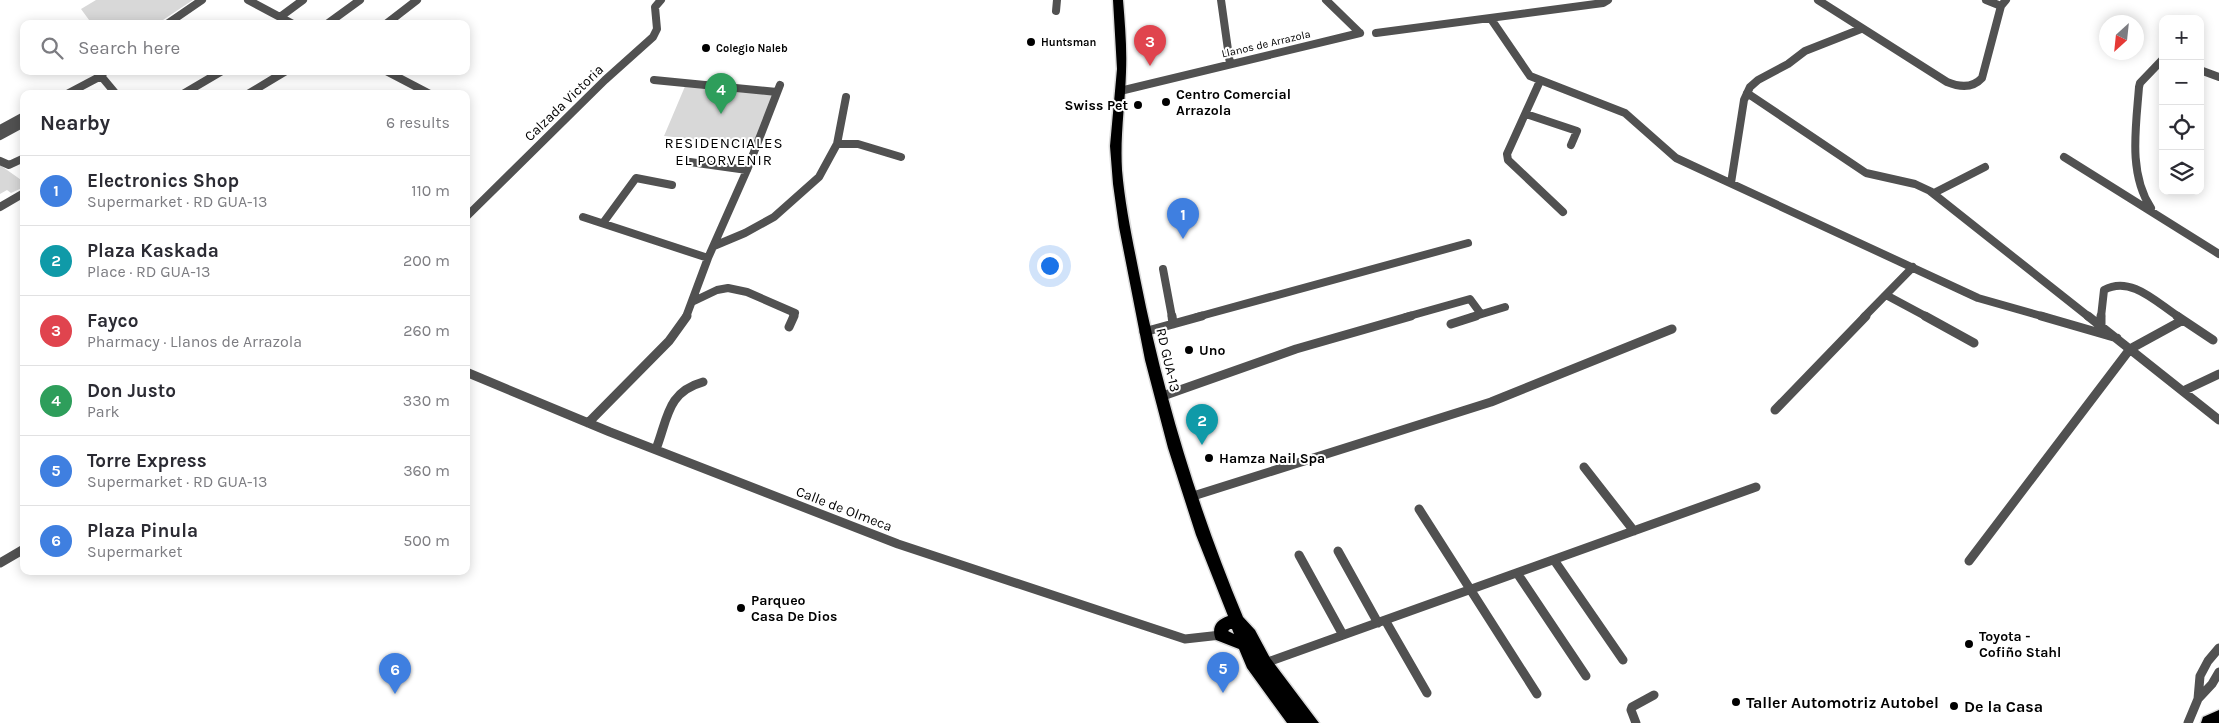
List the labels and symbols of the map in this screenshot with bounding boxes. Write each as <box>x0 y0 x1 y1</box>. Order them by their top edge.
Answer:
north arrow <box>2099 15 2144 60</box>
pin: 3 <box>1134 25 1166 66</box>
street label: Llanos de Arrazola <box>1220 27 1312 61</box>
marker: Huntsman <box>1025 36 1037 48</box>
place label: Huntsman <box>1041 36 1096 49</box>
marker: Colegio Naleb <box>700 42 712 54</box>
place label: Colegio Naleb <box>716 42 788 55</box>
street label: Calzada Victoria <box>521 61 607 145</box>
pin: 4 <box>705 73 737 114</box>
place label: Centro Comercial Arrazola <box>1176 86 1291 119</box>
marker: Centro Comercial Arrazola <box>1160 96 1172 108</box>
place label: Swiss Pet <box>1064 97 1128 114</box>
marker: Swiss Pet <box>1132 99 1144 111</box>
district label: RESIDENCIALES EL PORVENIR <box>665 134 784 169</box>
pin: 1 <box>1167 198 1199 239</box>
your location <box>1037 253 1063 279</box>
street label: RD GUA-13 <box>1152 326 1184 394</box>
place label: Uno <box>1199 342 1225 359</box>
marker: Uno <box>1183 344 1195 356</box>
pin: 2 <box>1186 404 1218 445</box>
place label: Hamza Nail Spa <box>1219 450 1325 467</box>
marker: Hamza Nail Spa <box>1203 452 1215 464</box>
street label: Calle de Olmeca <box>794 483 894 535</box>
place label: Parqueo Casa De Dios <box>751 592 837 625</box>
marker: Parqueo Casa De Dios <box>735 602 747 614</box>
place label: Toyota - Cofiño Stahl <box>1979 628 2061 661</box>
marker: Toyota - Cofiño Stahl <box>1963 638 1975 650</box>
pin: 5 <box>1207 652 1239 693</box>
pin: 6 <box>379 653 411 694</box>
place label: Taller Automotriz Autobel <box>1746 693 1939 712</box>
marker: Taller Automotriz Autobel <box>1730 696 1742 708</box>
place label: De la Casa <box>1964 697 2043 716</box>
marker: De la Casa <box>1948 700 1960 712</box>

